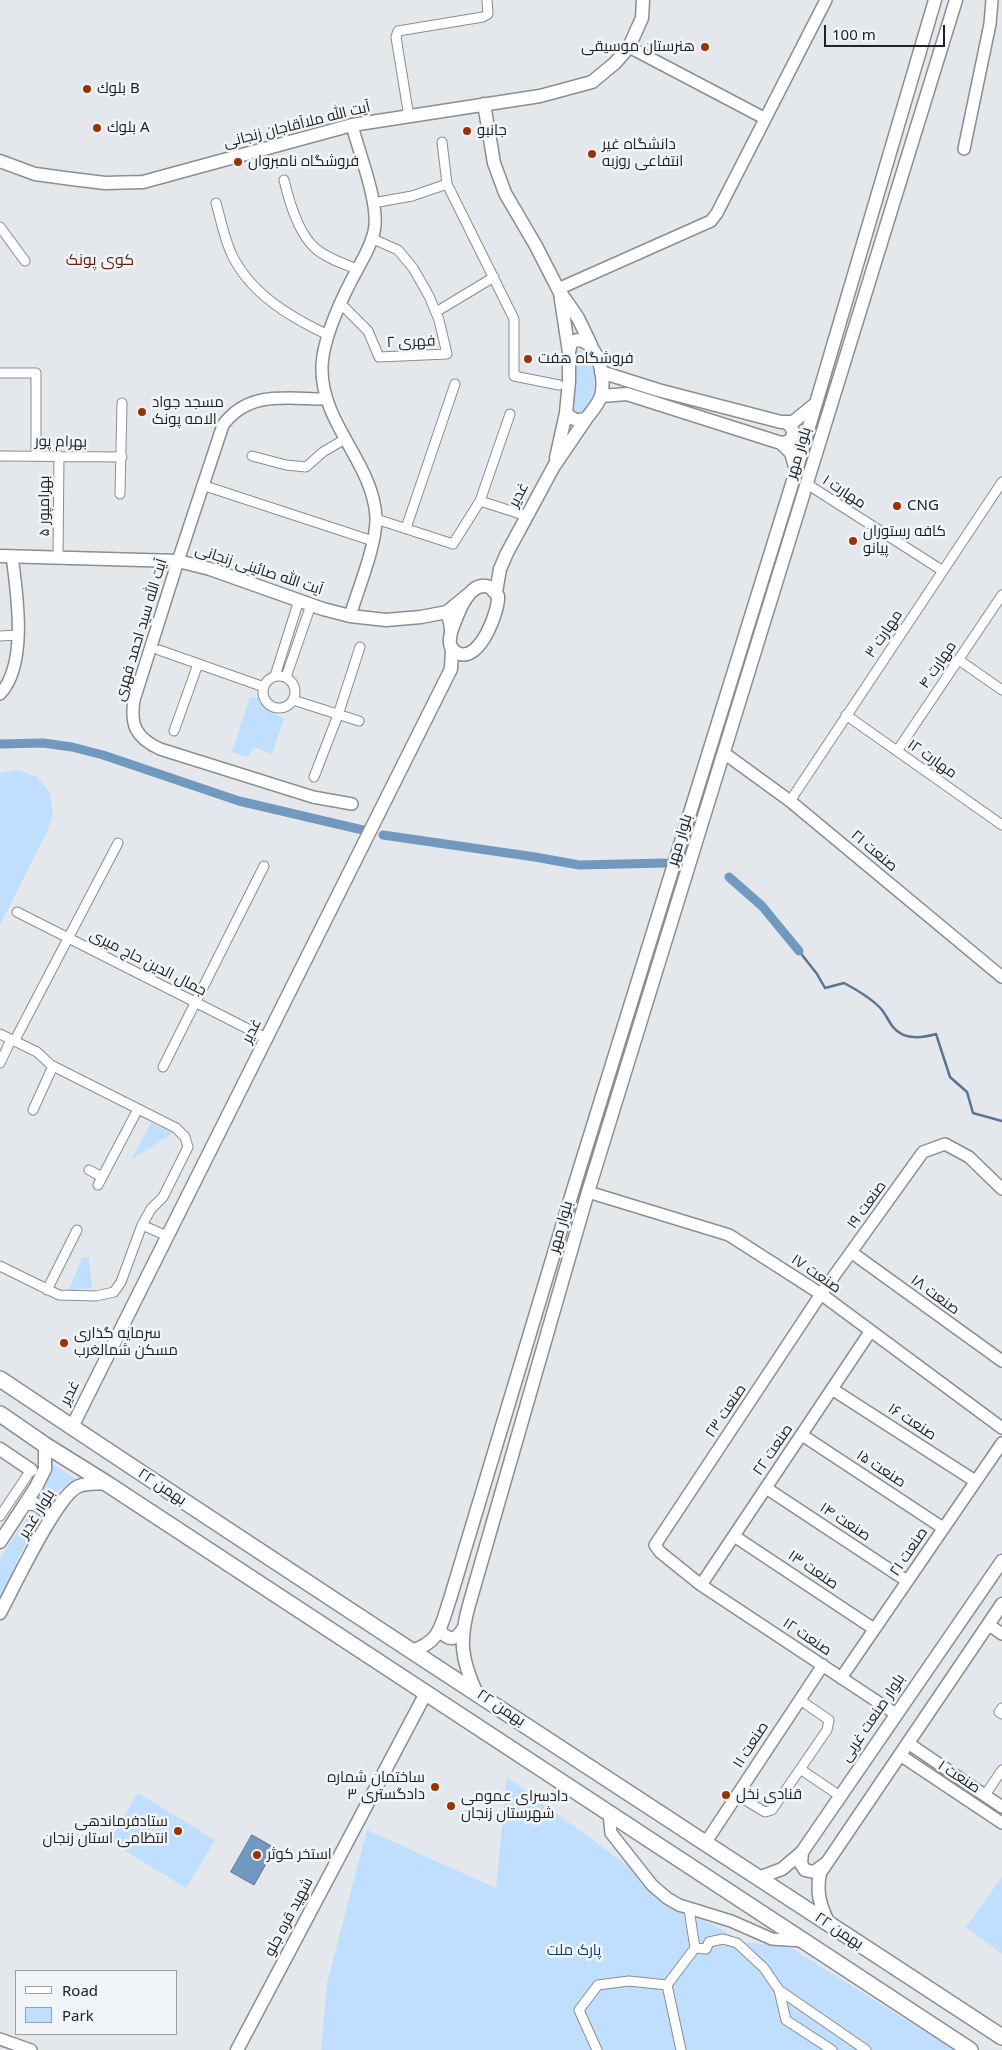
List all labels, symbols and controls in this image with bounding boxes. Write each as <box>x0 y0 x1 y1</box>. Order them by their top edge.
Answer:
scale bar <box>827 15 948 47</box>
text: 100 m <box>832 24 876 44</box>
place label: هنرستان موسیقی <box>581 38 695 56</box>
marker: هنرستان موسیقی <box>699 41 711 53</box>
place label: بلوك B <box>97 80 140 98</box>
marker: بلوك B <box>81 83 93 95</box>
street label: آیت الله ملاآقاجان زنجانی <box>222 98 372 152</box>
place label: بلوك A <box>107 119 150 137</box>
marker: بلوك A <box>91 122 103 134</box>
place label: جانبو <box>477 122 507 140</box>
marker: جانبو <box>461 125 473 137</box>
place label: دانشگاه غیر انتفاعی روزبه <box>602 136 683 171</box>
marker: دانشگاه غیر انتفاعی روزبه <box>586 148 598 160</box>
place label: فروشگاه نامبروان <box>248 153 359 171</box>
marker: فروشگاه نامبروان <box>232 156 244 168</box>
district label: کوی پونک <box>66 250 134 270</box>
street label: فهری ۲ <box>386 332 436 352</box>
place label: فروشگاه هفت <box>538 350 634 368</box>
marker: فروشگاه هفت <box>522 353 534 365</box>
place label: مسجد جواد الامه پونک <box>152 394 224 429</box>
marker: مسجد جواد الامه پونک <box>136 406 148 418</box>
street label: بلوار مهر <box>783 425 815 481</box>
street label: بهرام پور <box>35 433 87 451</box>
street label: مهارت ۱ <box>819 471 869 513</box>
street label: بهرامپور ۵ <box>36 475 54 537</box>
street label: غدیر <box>505 480 533 510</box>
place label: CNG <box>907 497 939 515</box>
marker: CNG <box>891 500 903 512</box>
place label: كافه رستوران پيانو <box>863 523 946 558</box>
marker: كافه رستوران پيانو <box>847 535 859 547</box>
street label: آیت الله صائینی زنجانی <box>193 541 325 599</box>
street label: آیت الله سید احمد فهری <box>111 557 171 703</box>
street label: مهارت ۳ <box>861 607 907 661</box>
street label: مهارت ۴ <box>916 638 960 692</box>
street label: مهارت ۱۲ <box>904 736 960 782</box>
street label: بلوار مهر <box>664 812 696 868</box>
street label: صنعت ۲۱ <box>847 826 901 876</box>
street label: جمال الدین حاج میری <box>87 926 209 1000</box>
street label: غدیر <box>238 1016 266 1046</box>
street label: صنعت ۱۹ <box>844 1178 890 1232</box>
street label: بلوار مهر <box>545 1199 577 1255</box>
street label: صنعت ۱۷ <box>788 1251 844 1297</box>
street label: صنعت ۱۸ <box>907 1271 963 1319</box>
place label: سرمایه گذاری مسکن شمالغرب <box>74 1325 178 1360</box>
marker: سرمایه گذاری مسکن شمالغرب <box>58 1337 70 1349</box>
street label: غدیر <box>56 1378 84 1408</box>
street label: صنعت ۲۳ <box>702 1381 750 1441</box>
street label: صنعت ۱۶ <box>884 1400 940 1444</box>
street label: صنعت ۲۲ <box>749 1421 797 1479</box>
street label: صنعت ۱۵ <box>853 1446 909 1492</box>
street label: ۲۲ بهمن <box>134 1465 190 1509</box>
street label: بلوار غدیر <box>15 1486 59 1542</box>
street label: صنعت ۱۴ <box>816 1499 874 1545</box>
street label: صنعت ۲۱ <box>886 1524 932 1580</box>
street label: صنعت ۱۳ <box>784 1547 842 1593</box>
street label: صنعت ۱۲ <box>779 1614 835 1660</box>
street label: بلوار صنعت غربی <box>837 1671 909 1765</box>
street label: ۲۲ بهمن <box>473 1686 529 1730</box>
street label: صنعت ۱۱ <box>729 1718 773 1772</box>
street label: صنعت ۱ <box>934 1757 984 1797</box>
place label: ساختمان شماره ۳ دادگستری <box>327 1769 425 1804</box>
marker: ساختمان شماره ۳ دادگستری <box>429 1781 441 1793</box>
place label: قنادی نخل <box>736 1786 802 1804</box>
place label: دادسرای عمومی شهرستان زنجان <box>461 1788 568 1823</box>
marker: قنادی نخل <box>720 1789 732 1801</box>
marker: دادسرای عمومی شهرستان زنجان <box>445 1800 457 1812</box>
place label: ستادفرماندهی انتظامی استان زنجان <box>43 1813 168 1848</box>
marker: ستادفرماندهی انتظامی استان زنجان <box>172 1825 184 1837</box>
place label: استخر کوثر <box>267 1846 332 1864</box>
marker: استخر کوثر <box>251 1849 263 1861</box>
street label: شهید قره جلو <box>261 1875 317 1959</box>
street label: ۲۲ بهمن <box>811 1909 867 1953</box>
park label: پارک ملت <box>547 1942 601 1960</box>
legend <box>15 1970 178 2035</box>
text: Road <box>62 1980 98 2000</box>
text: Park <box>62 2005 94 2025</box>

